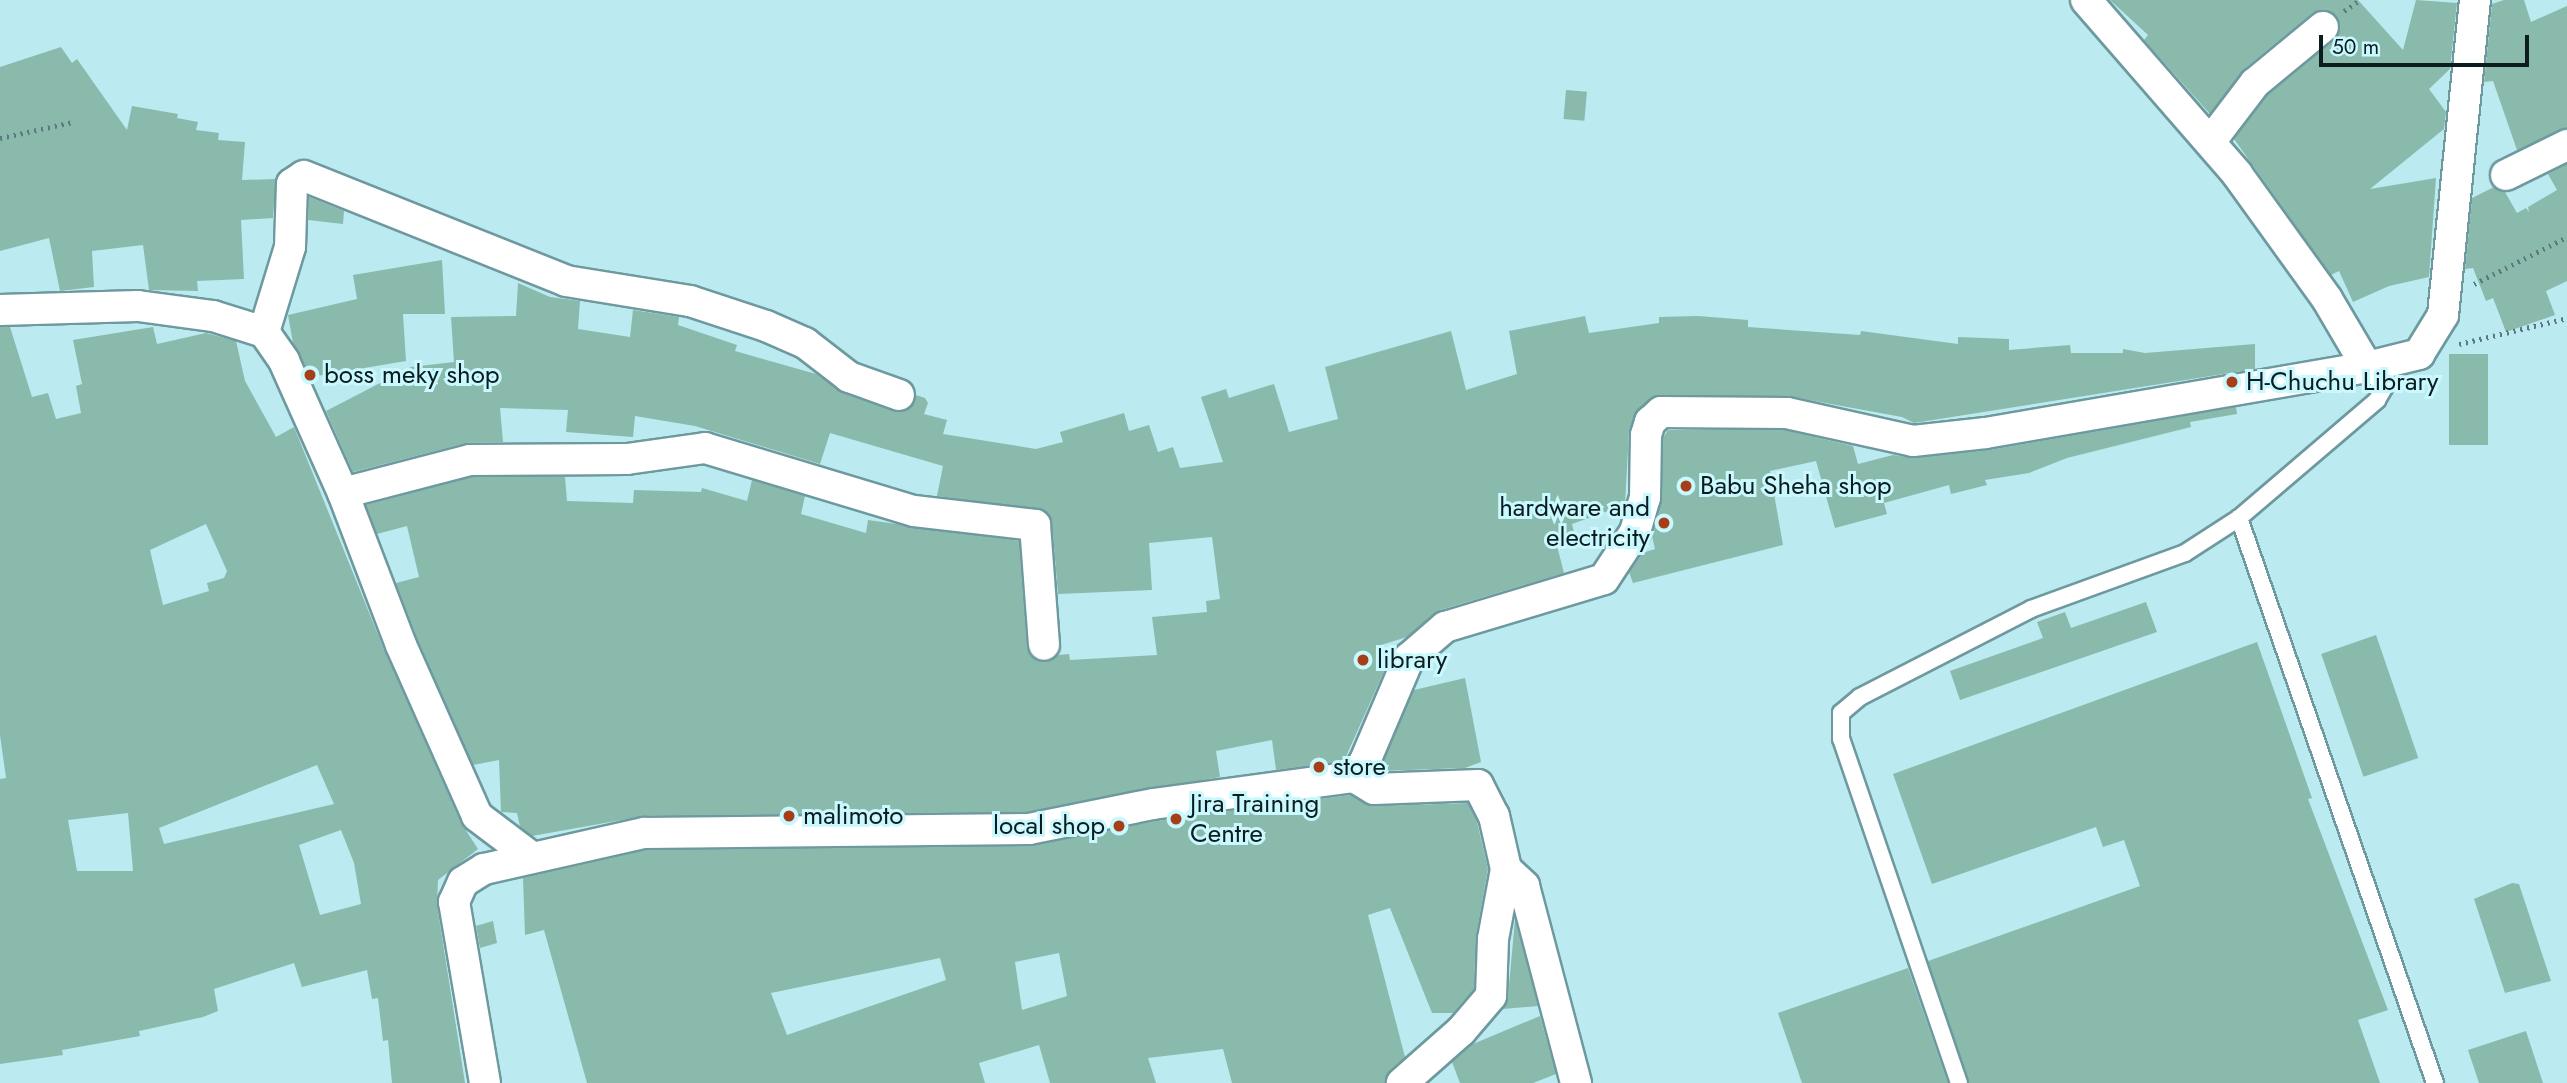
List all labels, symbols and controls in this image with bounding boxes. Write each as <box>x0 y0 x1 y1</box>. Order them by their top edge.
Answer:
scale bar <box>2322 21 2532 65</box>
text: 50 m <box>2332 32 2379 62</box>
place label: boss meky shop <box>324 359 500 391</box>
place label: H-Chuchu Library <box>2246 366 2439 398</box>
marker: boss meky shop <box>302 367 318 383</box>
marker: H-Chuchu Library <box>2224 374 2240 390</box>
place label: Babu Sheha shop <box>1700 470 1892 502</box>
marker: Babu Sheha shop <box>1678 478 1694 494</box>
place label: hardware and electricity <box>1499 492 1650 554</box>
marker: hardware and electricity <box>1656 515 1672 531</box>
place label: library <box>1377 644 1447 676</box>
marker: library <box>1355 652 1371 668</box>
place label: store <box>1333 751 1386 783</box>
marker: store <box>1311 759 1327 775</box>
place label: Jira Training Centre <box>1190 788 1319 850</box>
place label: malimoto <box>803 800 903 832</box>
marker: malimoto <box>781 808 797 824</box>
place label: local shop <box>993 810 1105 842</box>
marker: Jira Training Centre <box>1168 811 1184 827</box>
marker: local shop <box>1111 818 1127 834</box>

